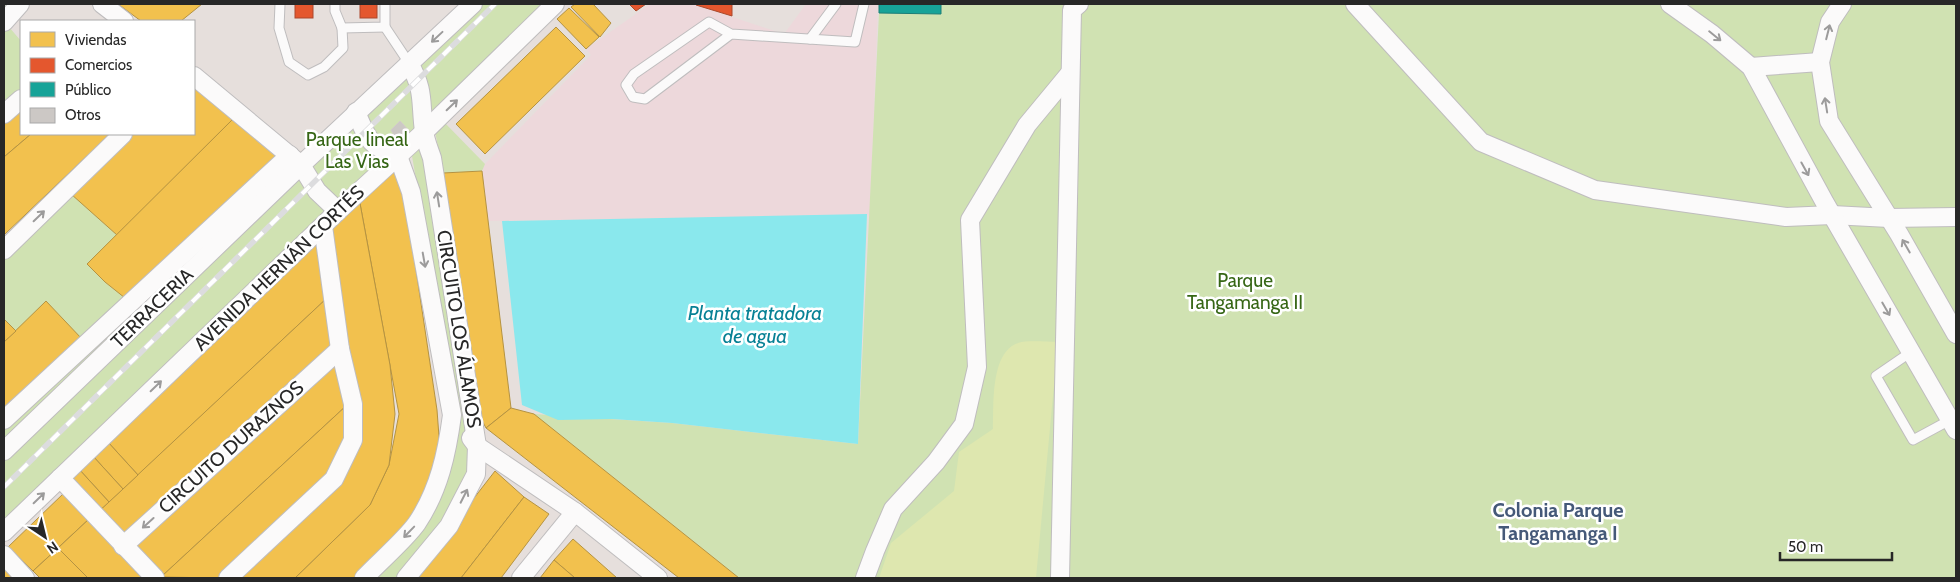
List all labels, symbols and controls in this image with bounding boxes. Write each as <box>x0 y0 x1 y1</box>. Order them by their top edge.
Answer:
legend <box>20 20 195 135</box>
one-way arrow <box>1823 24 1833 40</box>
text: Viviendas <box>65 31 126 49</box>
one-way arrow <box>431 31 443 43</box>
one-way arrow <box>1708 31 1721 42</box>
text: Comercios <box>65 56 132 74</box>
text: Público <box>65 81 111 99</box>
one-way arrow <box>1821 98 1831 114</box>
one-way arrow <box>445 99 458 111</box>
text: Otros <box>65 106 101 124</box>
park label: Parque lineal Las Vias <box>306 128 409 173</box>
one-way arrow <box>1801 161 1811 175</box>
street label: AVENIDA HERNÁN CORTÉS <box>188 180 369 355</box>
one-way arrow <box>433 192 443 208</box>
one-way arrow <box>32 210 45 222</box>
street label: CIRCUITO LOS ÁLAMOS <box>432 228 487 430</box>
one-way arrow <box>1900 239 1910 253</box>
one-way arrow <box>419 251 429 267</box>
street label: TERRACERIA <box>106 263 198 353</box>
park label: Parque Tangamanga II <box>1187 269 1303 314</box>
water label: Planta tratadora de agua <box>688 301 822 348</box>
one-way arrow <box>1882 302 1892 316</box>
street label: CIRCUITO DURAZNOS <box>154 376 308 518</box>
one-way arrow <box>150 380 162 392</box>
one-way arrow <box>460 489 469 504</box>
one-way arrow <box>33 492 45 505</box>
district label: Colonia Parque Tangamanga I <box>1492 498 1624 545</box>
north arrow <box>20 512 70 562</box>
one-way arrow <box>142 517 155 529</box>
one-way arrow <box>402 526 415 538</box>
scale bar <box>1780 530 1892 562</box>
text: N <box>43 537 62 558</box>
text: 50 m <box>1788 538 1823 556</box>

